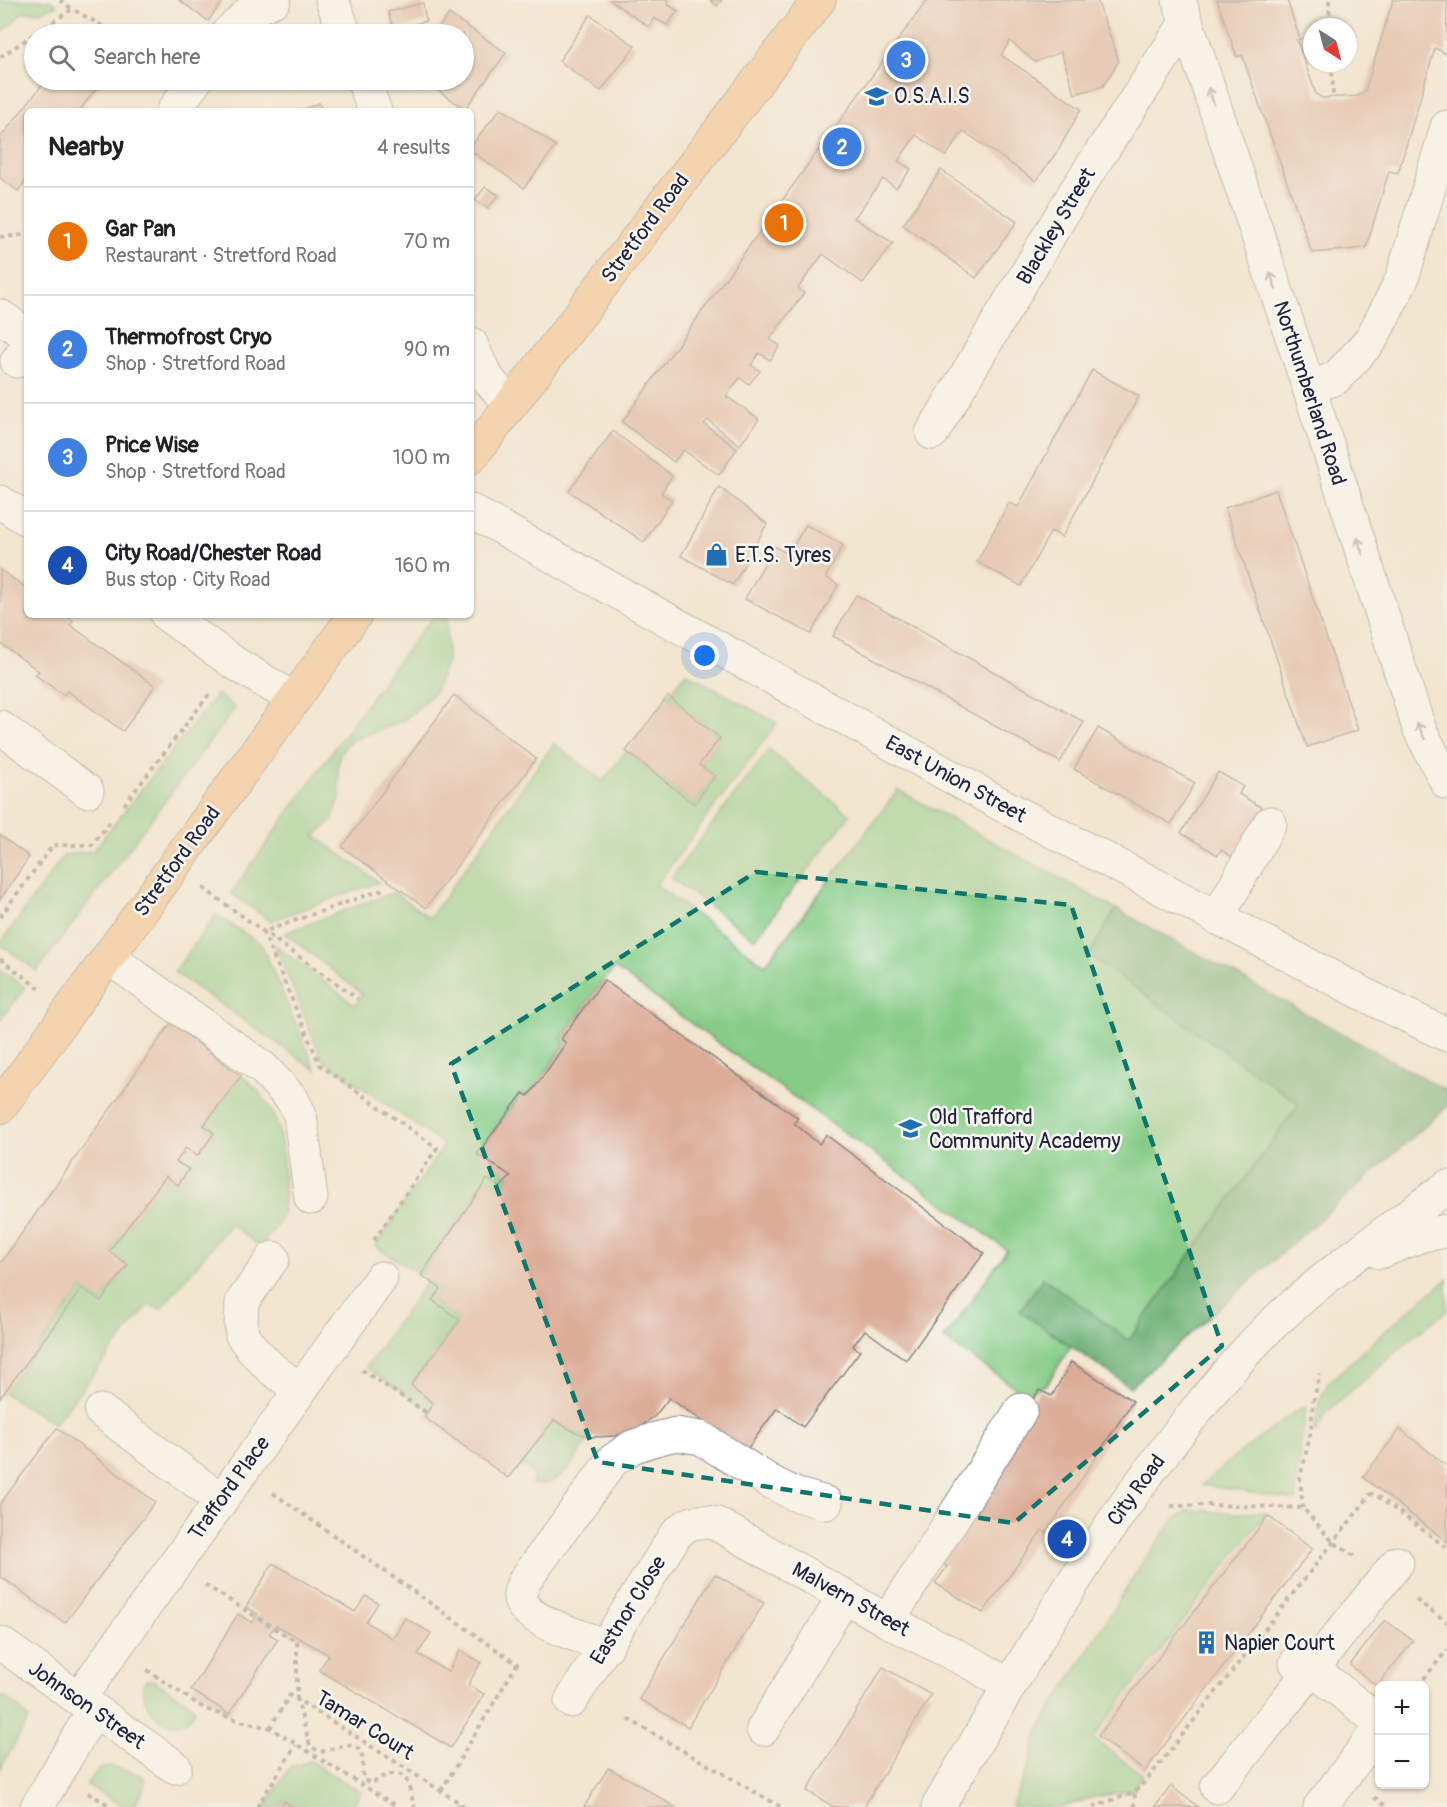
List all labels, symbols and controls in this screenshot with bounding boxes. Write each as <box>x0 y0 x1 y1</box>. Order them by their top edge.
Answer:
north arrow <box>1303 18 1357 72</box>
search box <box>24 24 474 90</box>
pin: 3 <box>886 38 926 82</box>
icon: search <box>45 41 78 74</box>
text: Search here <box>93 43 200 71</box>
school or university icon: O.S.A.I.S <box>863 83 889 109</box>
place label: O.S.A.I.S <box>894 83 970 110</box>
one-way arrow <box>1204 87 1215 106</box>
pin: 2 <box>822 124 862 170</box>
text: Nearby <box>48 131 124 163</box>
text: 4 results <box>377 135 450 160</box>
street label: Blackley Street <box>1011 162 1102 290</box>
street label: Stretford Road <box>595 168 695 289</box>
pin: 1 <box>764 200 804 246</box>
text: Gar Pan <box>105 215 176 243</box>
text: 1 <box>64 229 71 254</box>
text: 70 m <box>404 229 450 254</box>
text: Restaurant · Stretford Road <box>105 243 337 268</box>
one-way arrow <box>1267 272 1278 291</box>
street label: Northumberland Road <box>1267 297 1352 489</box>
text: Thermofrost Cryo <box>105 323 272 351</box>
text: 2 <box>62 337 73 362</box>
text: 90 m <box>404 337 450 362</box>
text: Shop · Stretford Road <box>105 351 286 376</box>
text: Price Wise <box>105 431 199 459</box>
text: 3 <box>62 445 73 470</box>
text: 100 m <box>393 445 450 470</box>
text: Shop · Stretford Road <box>105 459 286 484</box>
one-way arrow <box>1354 537 1365 556</box>
text: City Road/Chester Road <box>105 539 321 567</box>
shop icon: E.T.S. Tyres <box>704 542 730 568</box>
place label: E.T.S. Tyres <box>735 542 831 569</box>
text: 4 <box>62 553 73 578</box>
text: 160 m <box>395 553 450 578</box>
text: Bus stop · City Road <box>105 567 270 592</box>
your location <box>690 641 719 670</box>
one-way arrow <box>1415 722 1426 741</box>
street label: East Union Street <box>881 730 1031 830</box>
street label: Stretford Road <box>128 801 227 922</box>
place label: Old Trafford Community Academy <box>929 1104 1120 1155</box>
school or university icon: Old Trafford Community Academy <box>898 1116 924 1142</box>
street label: Trafford Place <box>182 1430 277 1546</box>
street label: City Road <box>1101 1449 1171 1531</box>
pin: 4 <box>1048 1516 1086 1562</box>
street label: Eastnor Close <box>584 1550 673 1670</box>
street label: Malvern Street <box>787 1556 915 1643</box>
building icon: Napier Court <box>1193 1630 1219 1656</box>
place label: Napier Court <box>1224 1630 1335 1657</box>
street label: Johnson Street <box>23 1655 151 1756</box>
map controls <box>1375 1681 1429 1789</box>
button: + <box>1375 1681 1429 1735</box>
street label: Tamar Court <box>310 1684 420 1767</box>
button: − <box>1375 1735 1429 1789</box>

